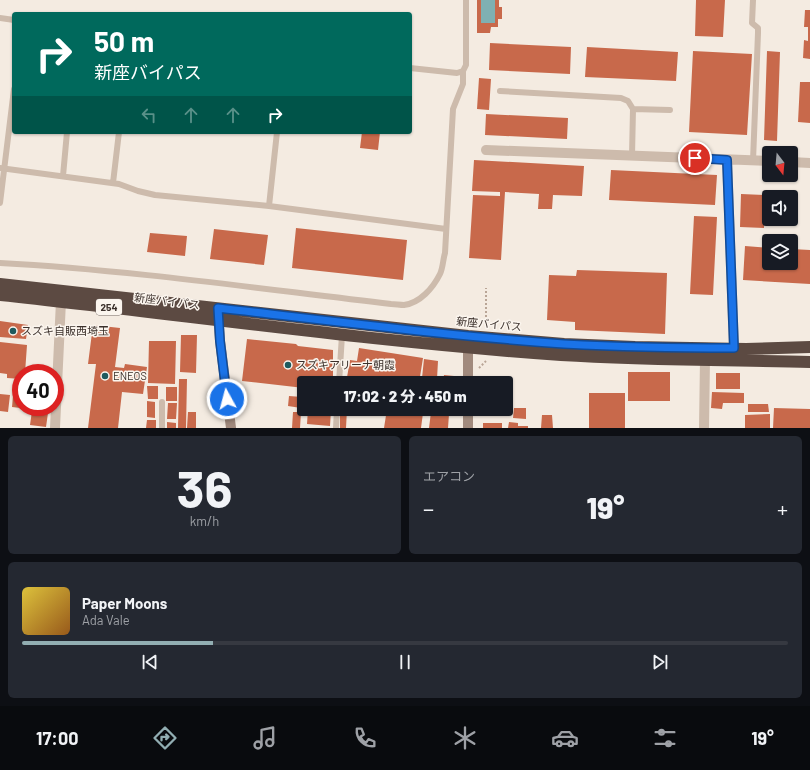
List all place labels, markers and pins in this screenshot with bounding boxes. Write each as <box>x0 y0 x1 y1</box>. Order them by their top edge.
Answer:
pin <box>678 141 712 175</box>
place label: スズキ自販西埼玉 <box>21 324 109 337</box>
marker: スズキ自販西埼玉 <box>8 326 18 336</box>
place label: スズキアリーナ朝霞 <box>296 358 395 371</box>
marker: スズキアリーナ朝霞 <box>283 360 293 370</box>
place label: ENEOS <box>113 369 147 382</box>
marker: ENEOS <box>100 371 110 381</box>

